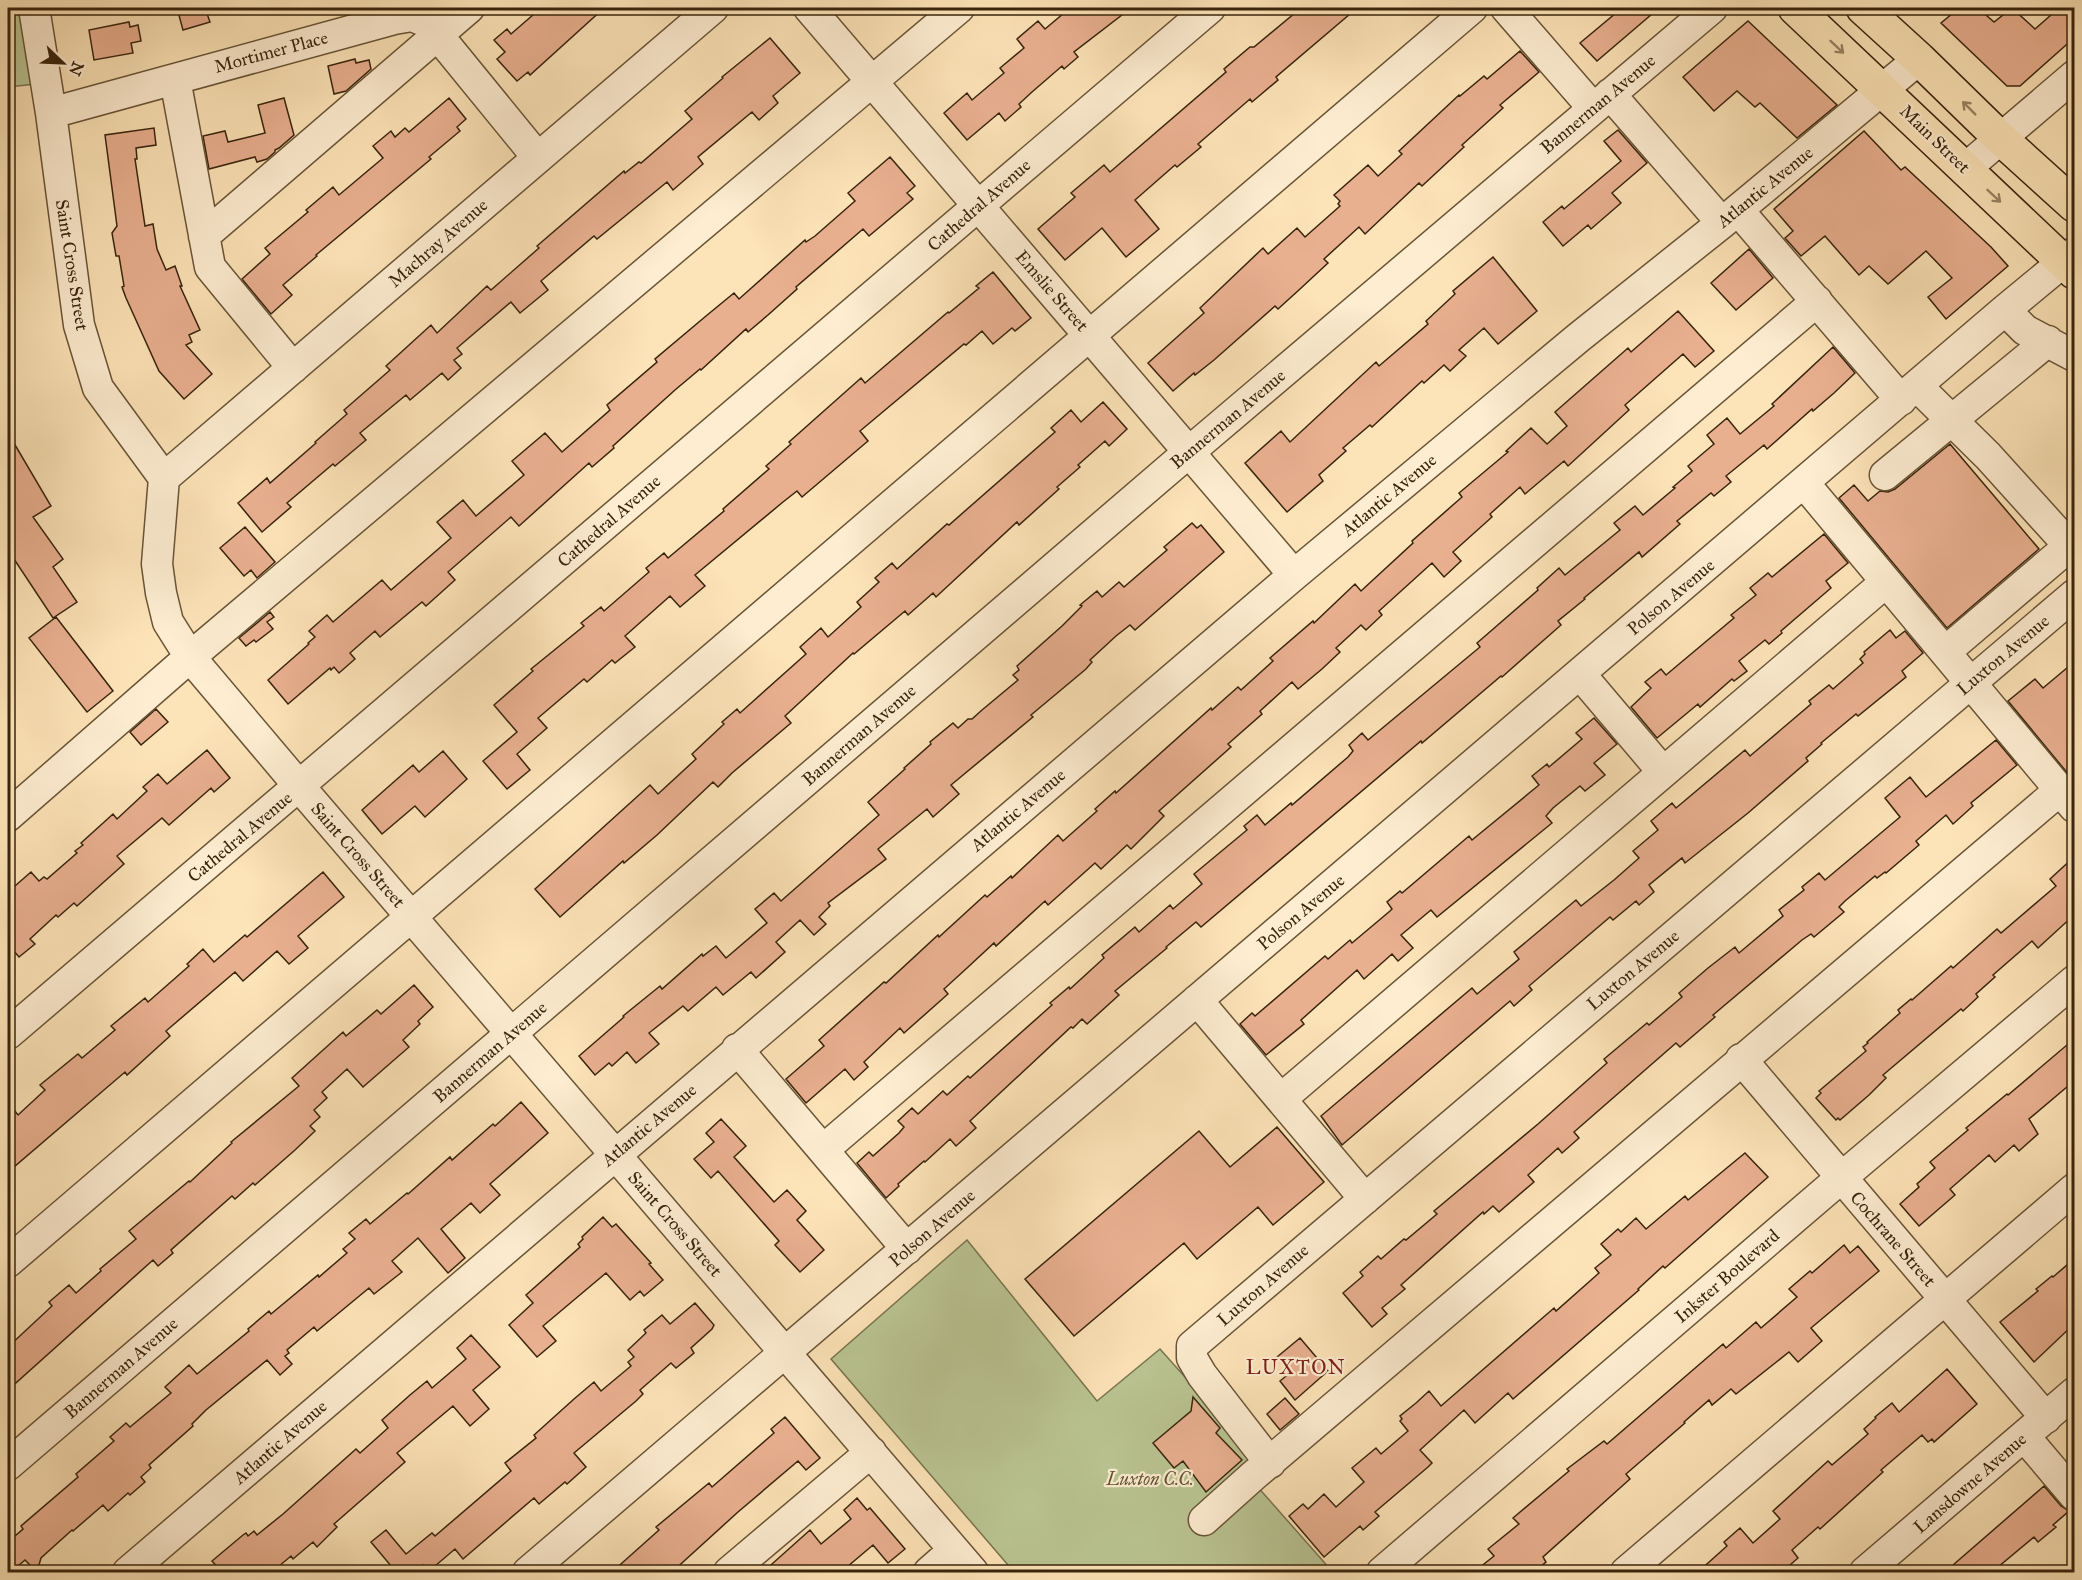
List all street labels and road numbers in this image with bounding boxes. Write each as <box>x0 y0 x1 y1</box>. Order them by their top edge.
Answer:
street label: Mortimer Place <box>212 26 330 78</box>
street label: Bannerman Avenue <box>1536 49 1660 159</box>
street label: Main Street <box>1895 100 1975 178</box>
street label: Atlantic Avenue <box>1712 142 1817 233</box>
street label: Cathedral Avenue <box>923 154 1035 256</box>
street label: Machray Avenue <box>384 194 492 292</box>
street label: Saint Cross Street <box>51 198 93 333</box>
street label: Emslie Street <box>1011 246 1094 337</box>
street label: Bannerman Avenue <box>1166 364 1290 474</box>
street label: Atlantic Avenue <box>1336 449 1441 542</box>
street label: Cathedral Avenue <box>553 470 665 572</box>
street label: Polson Avenue <box>1623 554 1719 640</box>
street label: Luxton Avenue <box>1952 610 2054 700</box>
street label: Bannerman Avenue <box>798 680 920 790</box>
street label: Atlantic Avenue <box>965 764 1070 857</box>
street label: Cathedral Avenue <box>183 787 297 887</box>
street label: Saint Cross Street <box>306 798 410 913</box>
street label: Polson Avenue <box>1253 869 1349 955</box>
street label: Luxton Avenue <box>1582 925 1684 1015</box>
street label: Bannerman Avenue <box>429 997 551 1107</box>
street label: Atlantic Avenue <box>596 1079 701 1172</box>
street label: Saint Cross Street <box>623 1167 727 1282</box>
street label: Polson Avenue <box>884 1184 980 1272</box>
street label: Cochrane Street <box>1846 1187 1941 1292</box>
street label: Inkster Boulevard <box>1670 1224 1784 1328</box>
street label: Luxton Avenue <box>1213 1239 1313 1331</box>
street label: Bannerman Avenue <box>60 1313 182 1423</box>
street label: Atlantic Avenue <box>228 1395 331 1489</box>
street label: Lansdowne Avenue <box>1909 1428 2031 1538</box>

